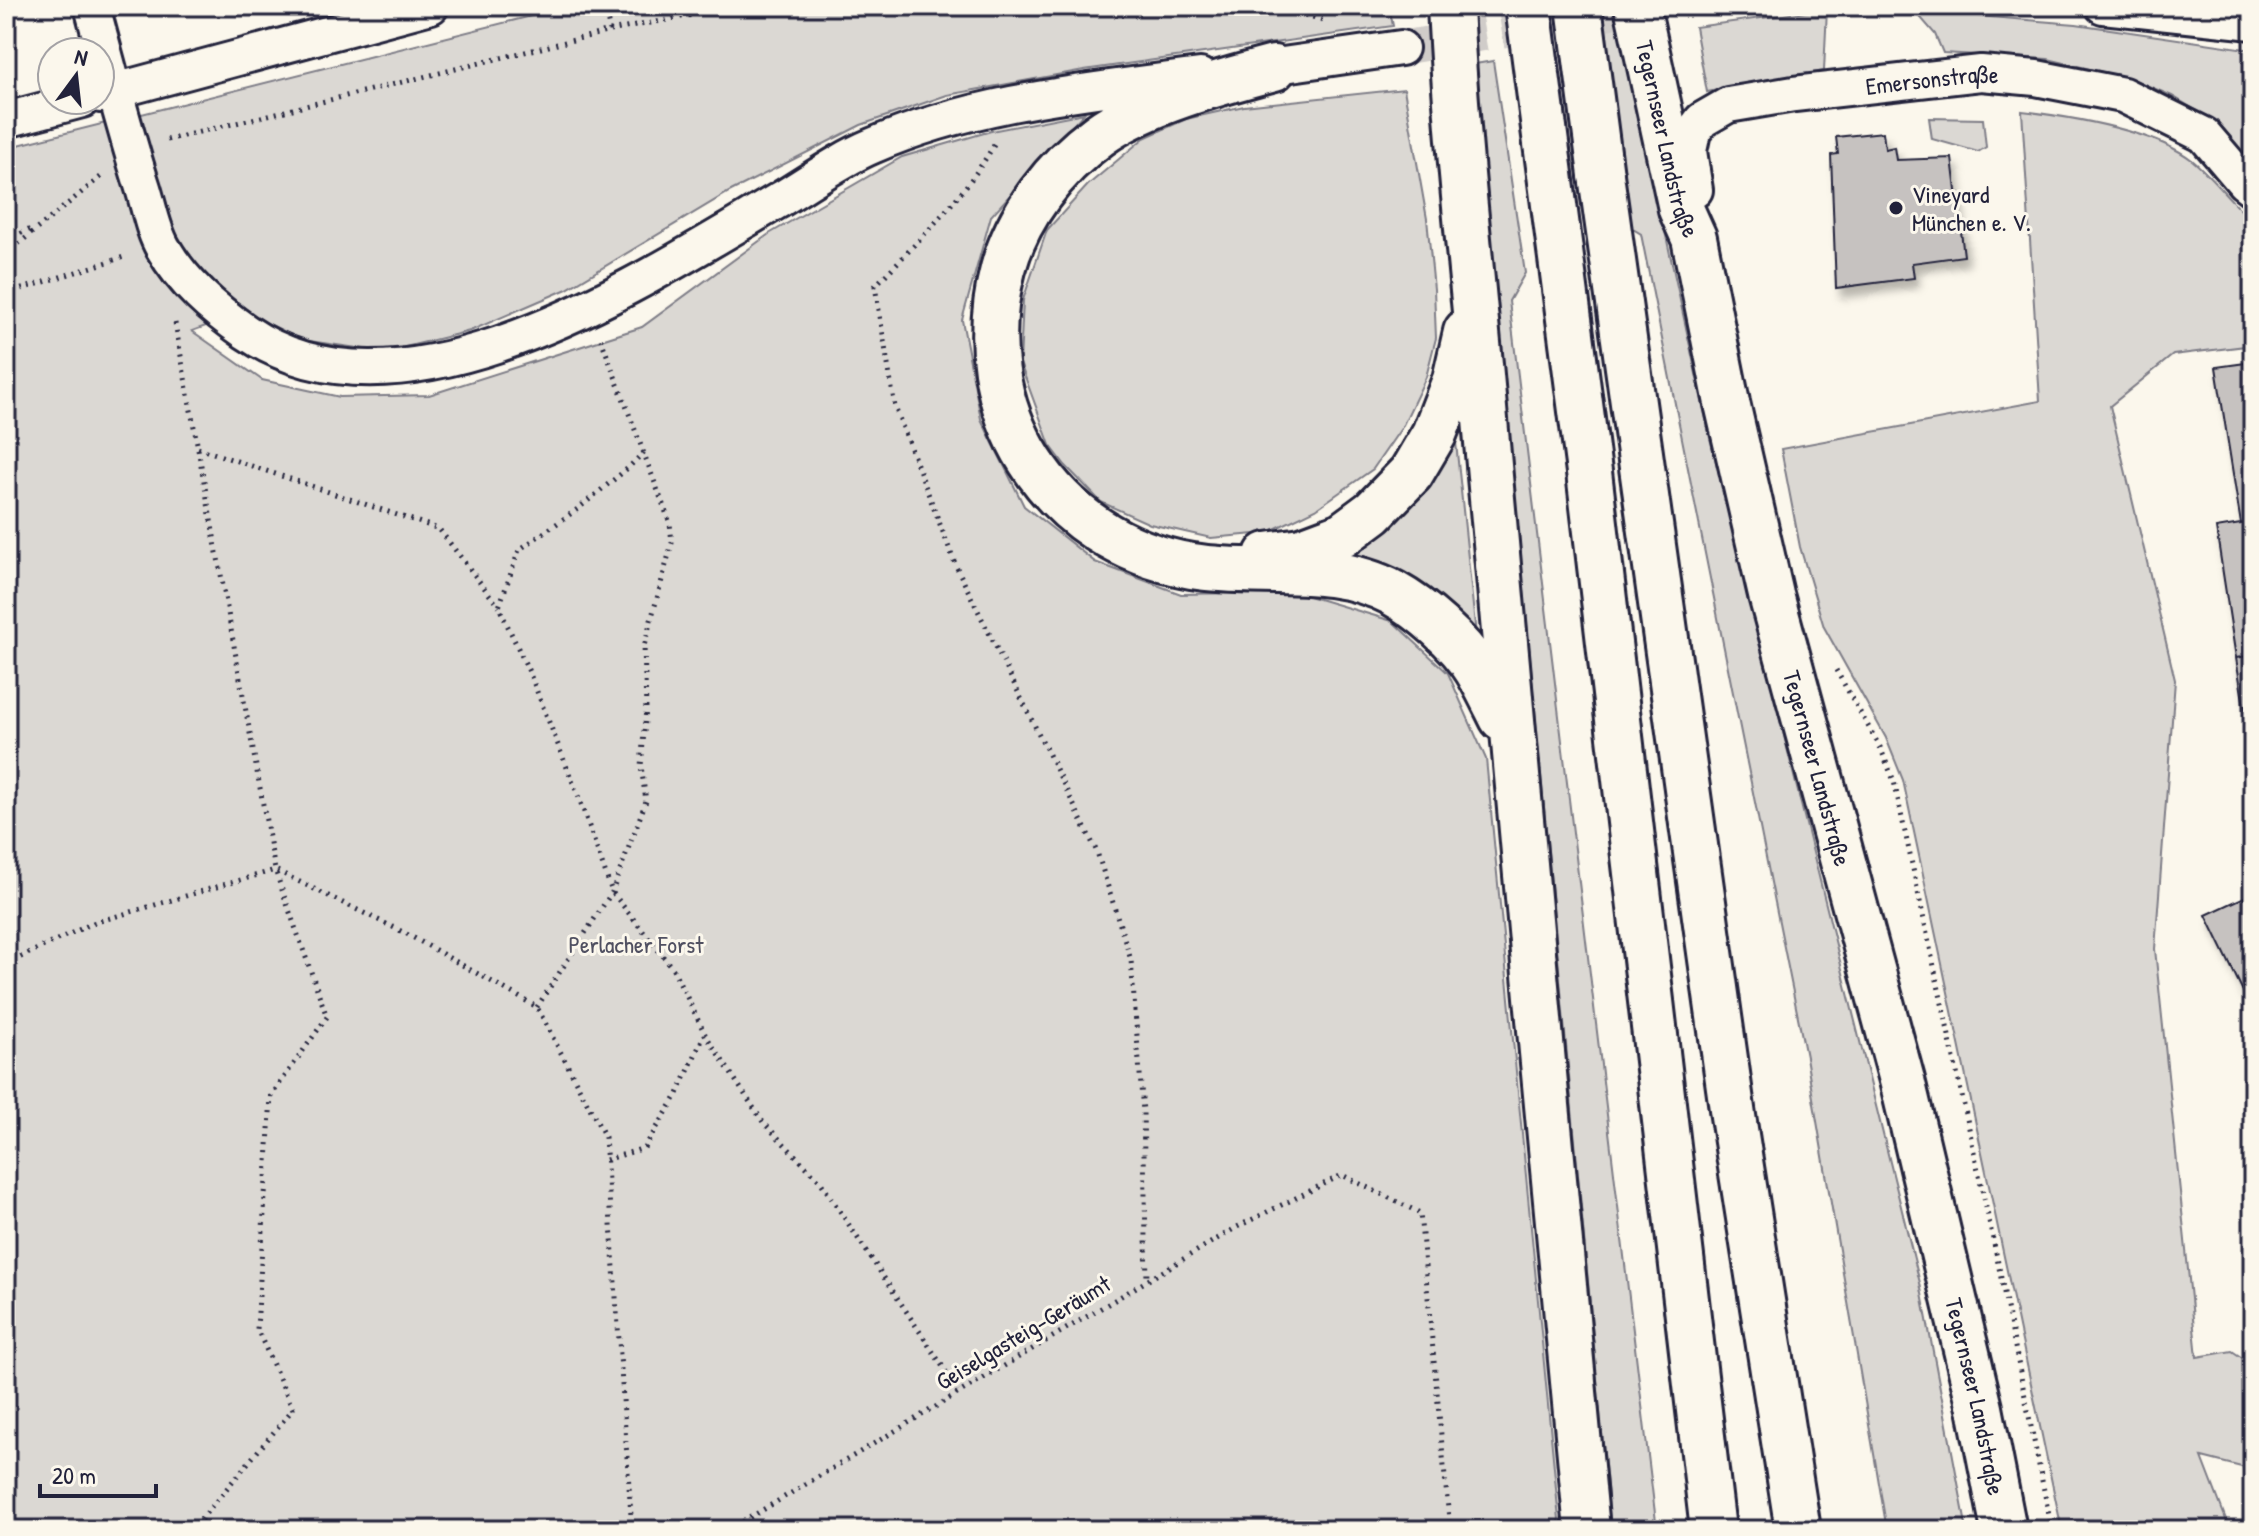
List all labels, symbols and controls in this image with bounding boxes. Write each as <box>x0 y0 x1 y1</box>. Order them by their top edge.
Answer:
north arrow <box>36 36 116 116</box>
street label: Tegernseer Landstraße <box>1629 37 1708 242</box>
text: N <box>72 41 91 73</box>
street label: Emersonstraße <box>1864 57 2001 102</box>
place label: Vineyard München e. V. <box>1912 178 2031 238</box>
marker: Vineyard München e. V. <box>1887 199 1905 217</box>
street label: Tegernseer Landstraße <box>1776 667 1860 870</box>
park label: Perlacher Forst <box>568 928 704 960</box>
street label: Geiselgasteig-Geräumt <box>930 1267 1117 1397</box>
street label: Tegernseer Landstraße <box>1938 1294 2013 1498</box>
scale bar <box>40 1448 156 1498</box>
text: 20 m <box>52 1459 96 1491</box>

